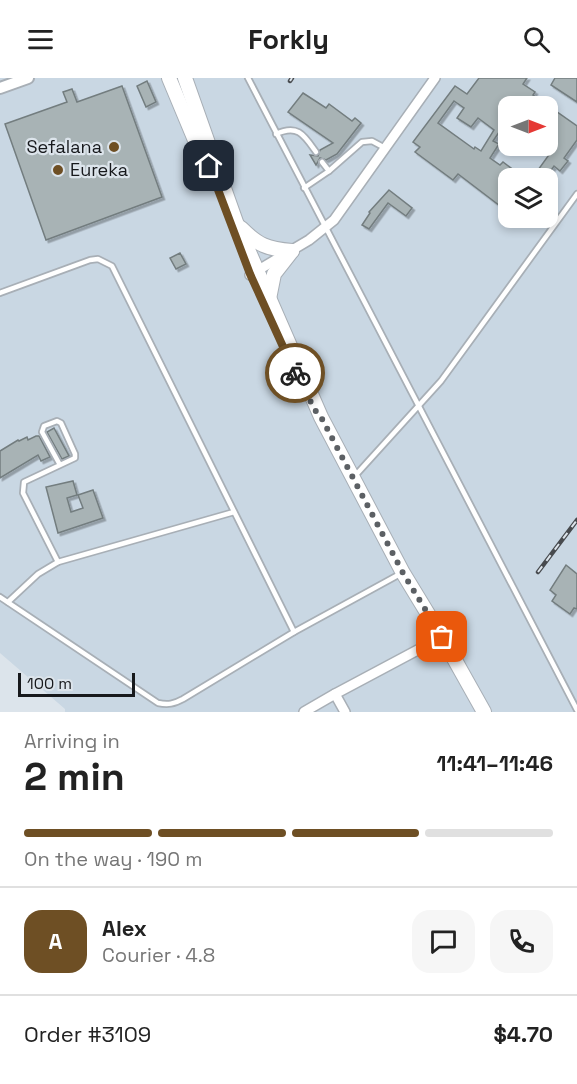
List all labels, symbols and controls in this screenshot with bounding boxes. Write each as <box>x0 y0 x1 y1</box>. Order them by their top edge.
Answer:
text: Forkly <box>248 22 329 57</box>
icon: menu <box>24 23 57 56</box>
icon: search <box>520 23 553 56</box>
north arrow <box>498 96 558 156</box>
map controls <box>498 96 558 228</box>
place label: Sefalana <box>26 135 102 158</box>
marker: Sefalana <box>107 140 121 154</box>
pin <box>183 140 234 191</box>
icon: home <box>192 149 225 182</box>
place label: Eureka <box>70 158 128 181</box>
marker: Eureka <box>51 163 65 177</box>
button: layers <box>498 168 558 228</box>
courier <box>265 343 325 403</box>
icon: bike <box>279 357 312 390</box>
pin <box>416 611 467 662</box>
icon: bag <box>425 620 458 653</box>
scale bar <box>18 670 135 698</box>
text: 100 m <box>27 673 72 694</box>
text: Arriving in <box>24 728 120 754</box>
text: 11:41–11:46 <box>437 749 553 777</box>
text: 2 min <box>24 752 125 801</box>
text: On the way · 190 m <box>24 846 202 872</box>
button: chat <box>412 910 475 973</box>
button: phone <box>490 910 553 973</box>
text: Alex <box>102 914 147 942</box>
text: A <box>49 927 62 955</box>
text: Courier · 4.8 <box>102 942 215 968</box>
text: Order #3109 <box>24 1020 151 1048</box>
text: $4.70 <box>494 1020 553 1048</box>

